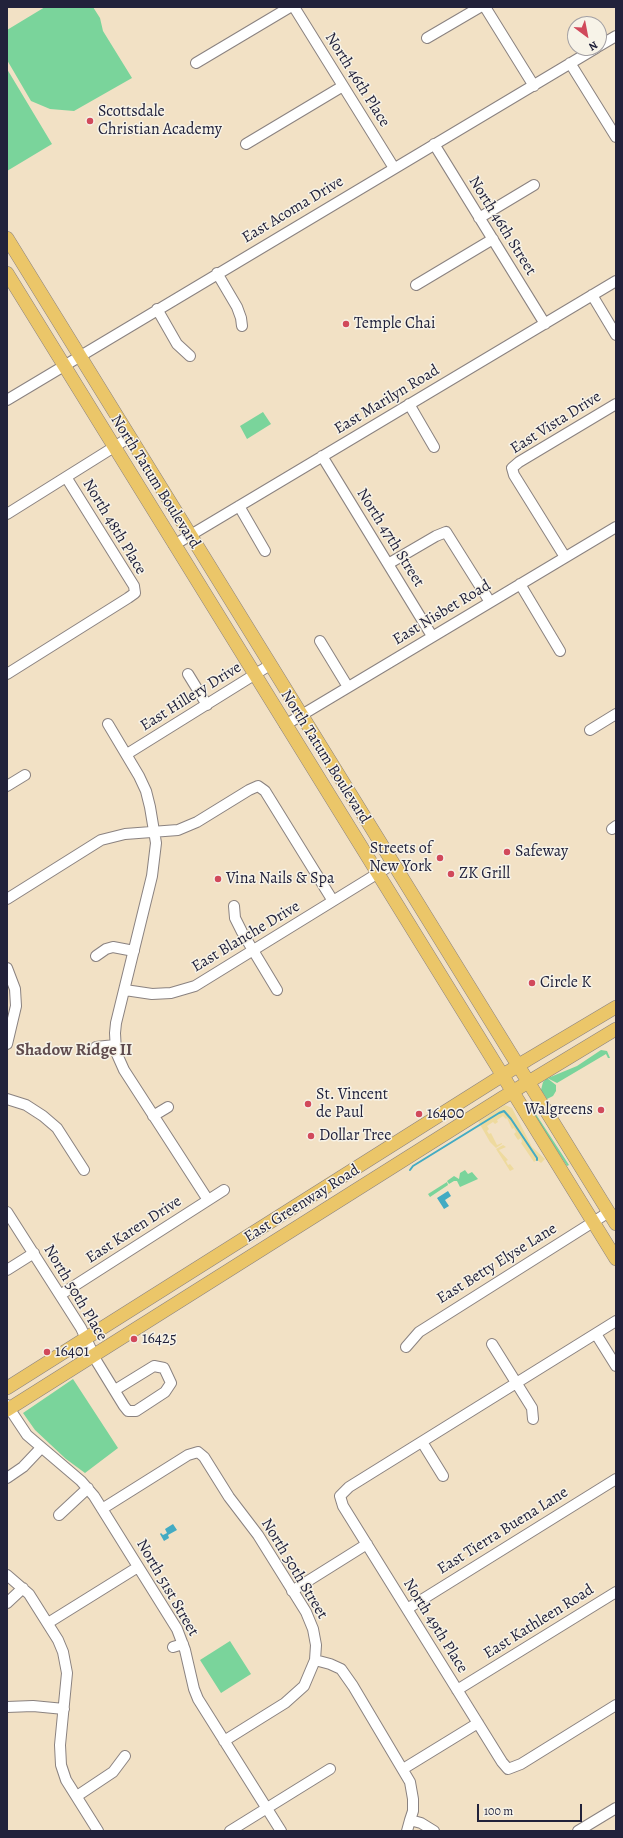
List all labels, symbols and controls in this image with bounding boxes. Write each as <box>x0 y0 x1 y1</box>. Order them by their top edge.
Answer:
north arrow <box>567 16 607 56</box>
street label: North 46th Place <box>320 29 394 131</box>
text: N <box>586 37 600 54</box>
place label: Scottsdale Christian Academy <box>98 102 222 140</box>
marker: Scottsdale Christian Academy <box>85 116 95 126</box>
street label: East Acoma Drive <box>239 172 347 248</box>
street label: North 46th Street <box>464 173 540 279</box>
place label: Temple Chai <box>354 314 435 334</box>
marker: Temple Chai <box>341 319 351 329</box>
street label: East Marilyn Road <box>331 361 443 439</box>
street label: East Vista Drive <box>507 387 605 459</box>
street label: North Tatum Boulevard <box>106 412 204 552</box>
street label: North 48th Place <box>78 476 150 578</box>
street label: North 47th Street <box>352 485 428 591</box>
street label: East Nisbet Road <box>390 576 494 650</box>
street label: East Hillery Drive <box>137 658 245 736</box>
street label: North Tatum Boulevard <box>276 687 374 827</box>
place label: Streets of New York <box>369 839 432 877</box>
place label: Safeway <box>515 842 568 862</box>
marker: Safeway <box>502 847 512 857</box>
marker: Streets of New York <box>435 853 445 863</box>
place label: ZK Grill <box>459 864 510 884</box>
place label: Vina Nails & Spa <box>226 869 334 889</box>
marker: ZK Grill <box>446 869 456 879</box>
marker: Vina Nails & Spa <box>213 874 223 884</box>
street label: East Blanche Drive <box>188 897 304 977</box>
place label: Circle K <box>540 973 591 993</box>
marker: Circle K <box>527 978 537 988</box>
district label: Shadow Ridge II <box>16 1041 132 1061</box>
place label: St. Vincent de Paul <box>316 1085 388 1123</box>
marker: St. Vincent de Paul <box>303 1099 313 1109</box>
place label: Walgreens <box>524 1100 593 1120</box>
place label: 16400 <box>427 1104 464 1124</box>
marker: Walgreens <box>596 1105 606 1115</box>
marker: 16400 <box>414 1109 424 1119</box>
place label: Dollar Tree <box>319 1126 391 1146</box>
marker: Dollar Tree <box>306 1131 316 1141</box>
street label: East Greenway Road <box>241 1161 363 1247</box>
street label: East Karen Drive <box>83 1192 185 1268</box>
street label: East Betty Elyse Lane <box>434 1219 560 1309</box>
street label: North 50th Place <box>39 1242 111 1344</box>
place label: 16425 <box>142 1329 177 1349</box>
marker: 16425 <box>129 1334 139 1344</box>
place label: 16401 <box>55 1342 89 1362</box>
marker: 16401 <box>42 1347 52 1357</box>
street label: East Tierra Buena Lane <box>434 1483 572 1579</box>
street label: North 50th Street <box>256 1515 332 1623</box>
street label: North 51st Street <box>131 1536 203 1640</box>
street label: North 49th Place <box>398 1575 472 1677</box>
street label: East Kathleen Road <box>480 1580 598 1664</box>
scale bar <box>479 1796 584 1822</box>
text: 100 m <box>484 1803 513 1819</box>

